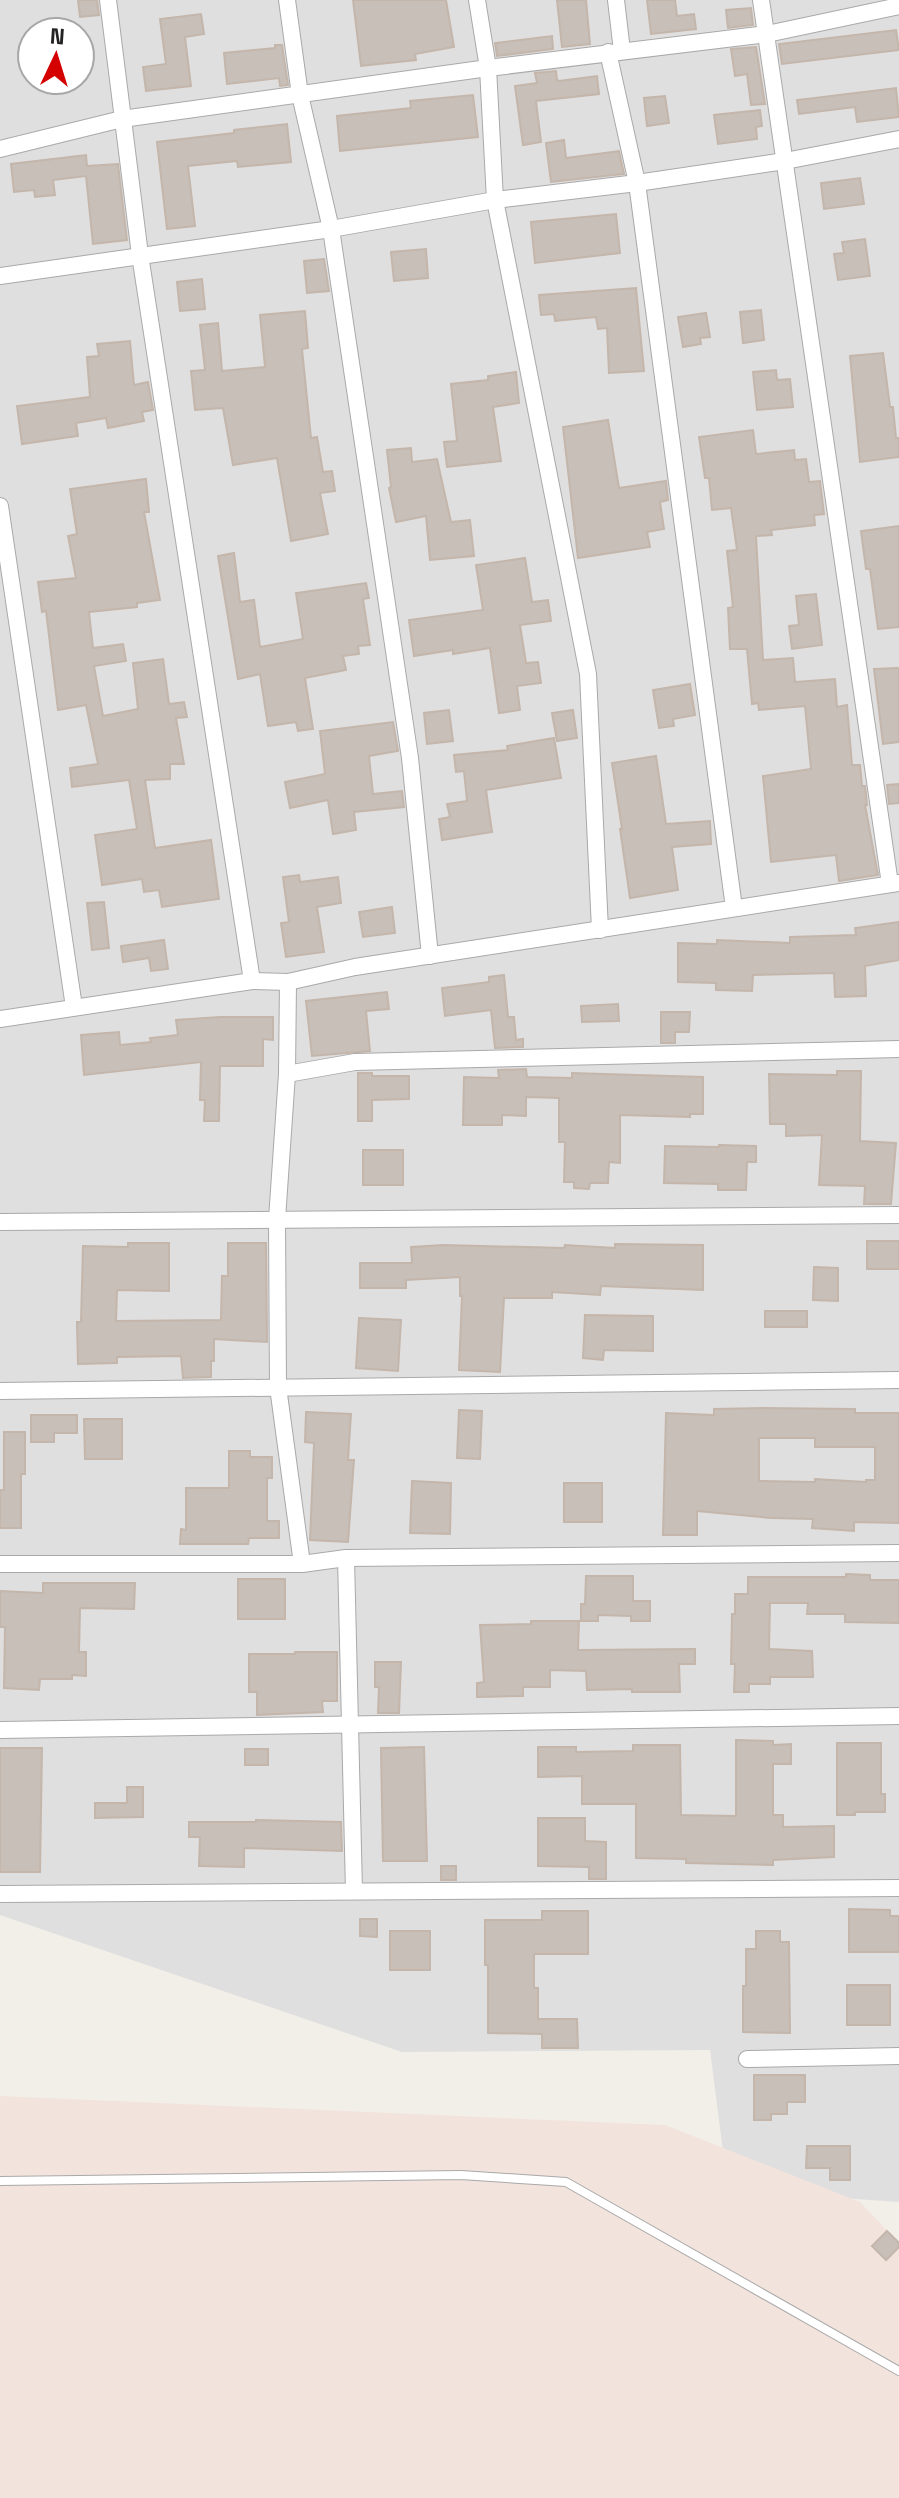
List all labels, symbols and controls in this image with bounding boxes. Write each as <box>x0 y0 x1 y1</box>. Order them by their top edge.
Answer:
north arrow <box>16 16 96 96</box>
text: N <box>49 22 66 51</box>

